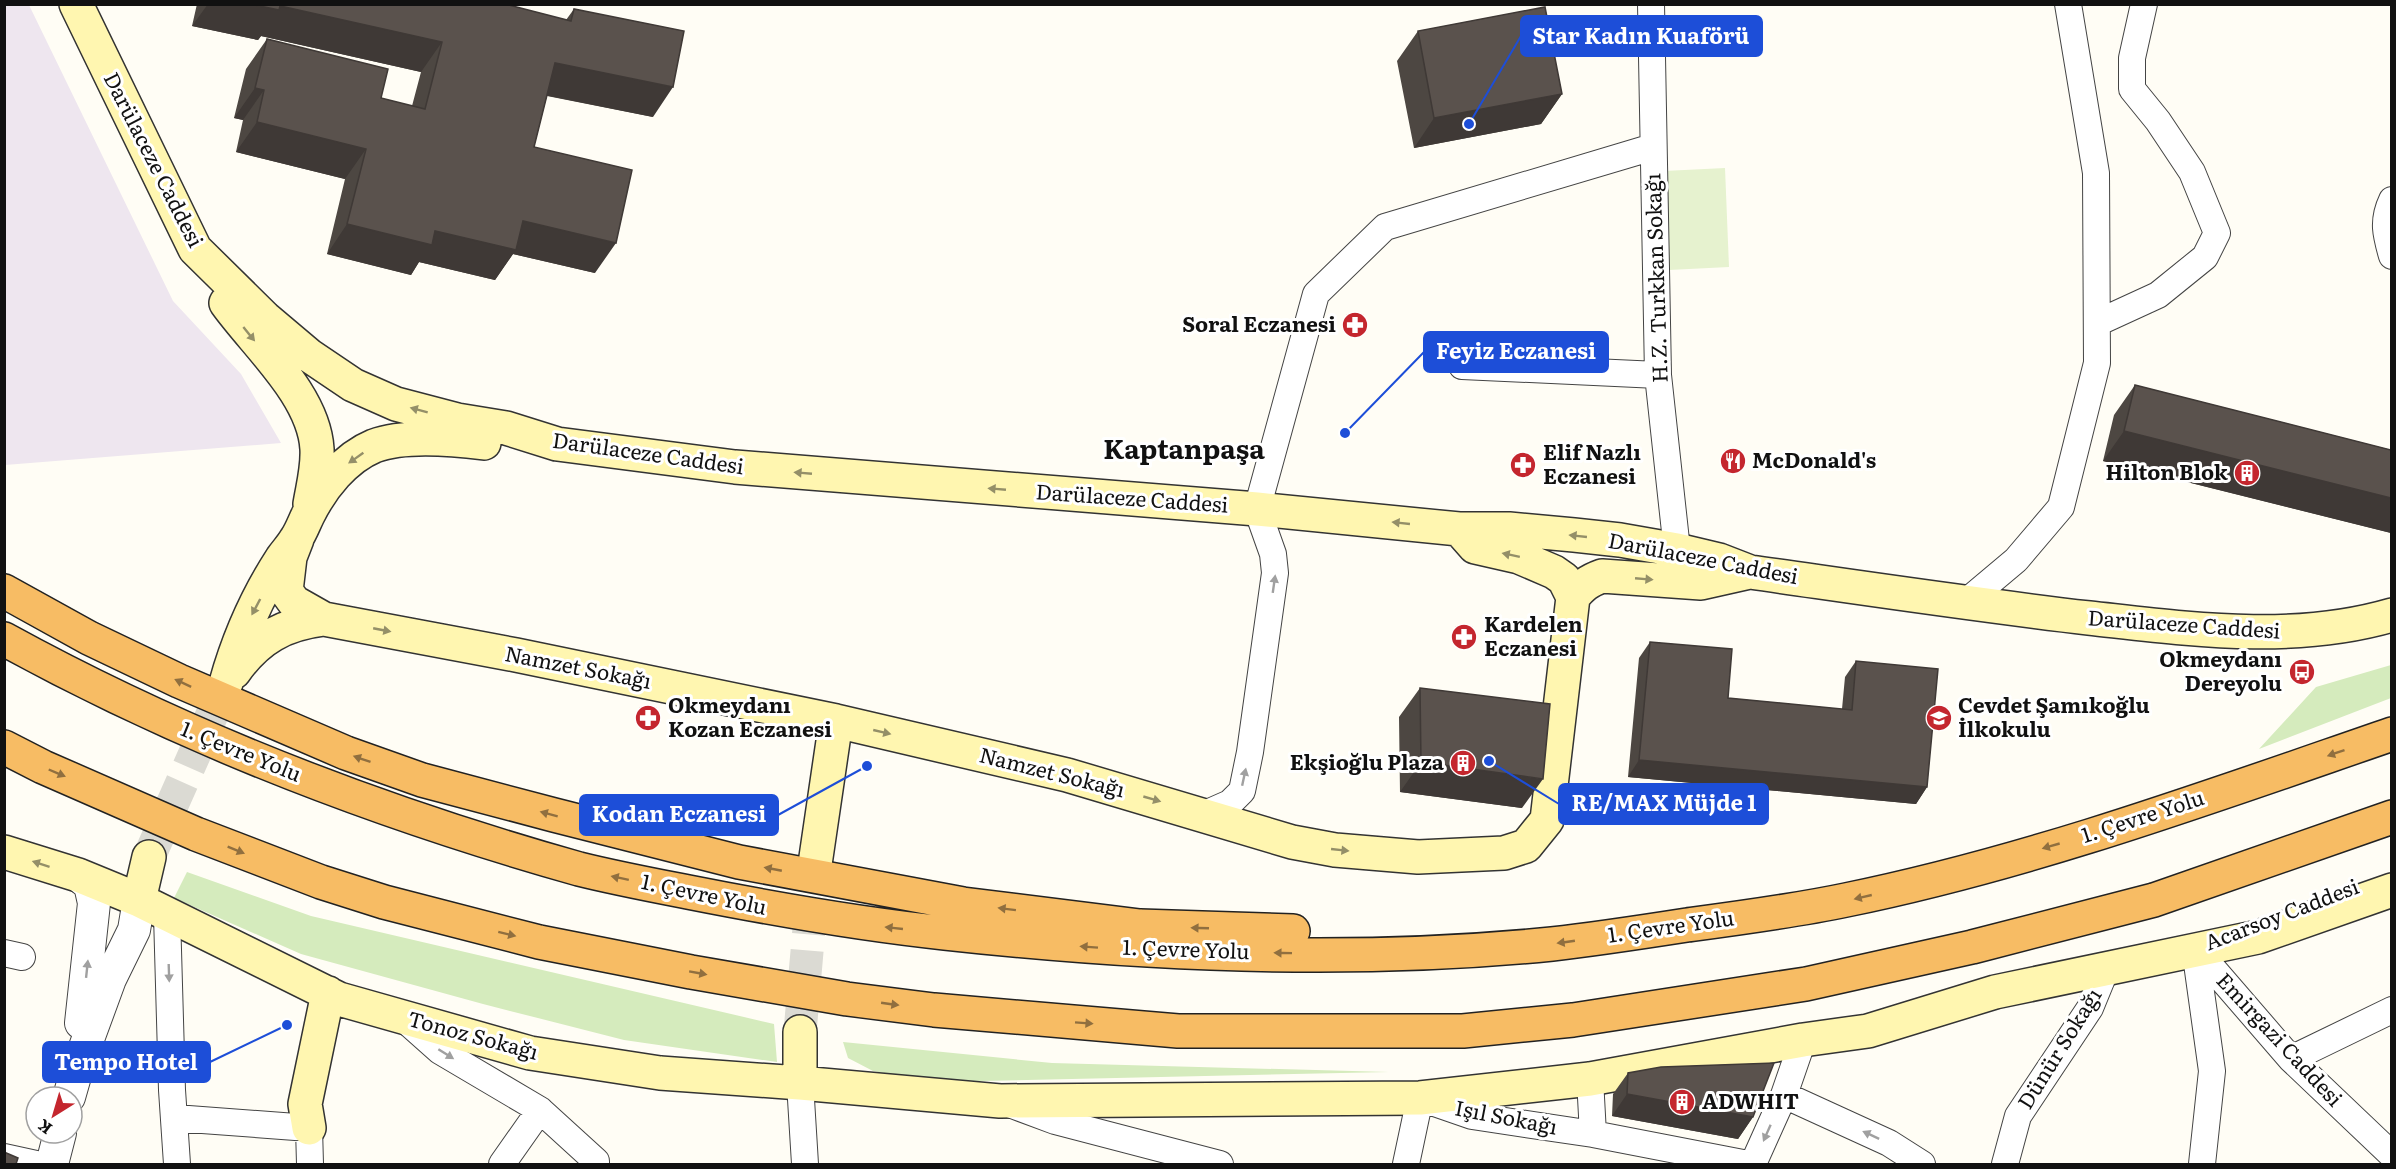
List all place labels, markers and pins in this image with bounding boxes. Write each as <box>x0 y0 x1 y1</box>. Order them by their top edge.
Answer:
callout: Star Kadın Kuaförü <box>1521 16 1762 56</box>
place label: Soral Eczanesi <box>1182 307 1336 338</box>
pharmacy icon: Soral Eczanesi <box>1340 310 1370 340</box>
callout: Feyiz Eczanesi <box>1424 332 1608 372</box>
place label: Elif Nazlı Eczanesi <box>1543 435 1641 490</box>
place label: McDonald's <box>1752 443 1876 474</box>
restaurant icon: McDonald's <box>1718 446 1748 476</box>
pharmacy icon: Elif Nazlı Eczanesi <box>1508 450 1538 480</box>
place label: Hilton Blok <box>2106 455 2229 486</box>
building icon: Hilton Blok <box>2232 458 2262 488</box>
place label: Kardelen Eczanesi <box>1484 607 1583 662</box>
pharmacy icon: Kardelen Eczanesi <box>1449 622 1479 652</box>
place label: Okmeydanı Dereyolu <box>2159 642 2282 697</box>
bus stop icon: Okmeydanı Dereyolu <box>2287 657 2317 687</box>
place label: Okmeydanı Kozan Eczanesi <box>668 688 832 743</box>
place label: Cevdet Şamıkoğlu İlkokulu <box>1958 688 2150 743</box>
pharmacy icon: Okmeydanı Kozan Eczanesi <box>633 703 663 733</box>
school or university icon: Cevdet Şamıkoğlu İlkokulu <box>1924 703 1954 733</box>
place label: Ekşioğlu Plaza <box>1290 745 1445 776</box>
building icon: Ekşioğlu Plaza <box>1448 748 1478 778</box>
callout: RE/MAX Müjde 1 <box>1559 784 1768 824</box>
callout: Kodan Eczanesi <box>580 795 778 835</box>
callout: Tempo Hotel <box>43 1042 210 1082</box>
place label: ADWHIT <box>1702 1084 1799 1115</box>
building icon: ADWHIT <box>1667 1087 1697 1117</box>

